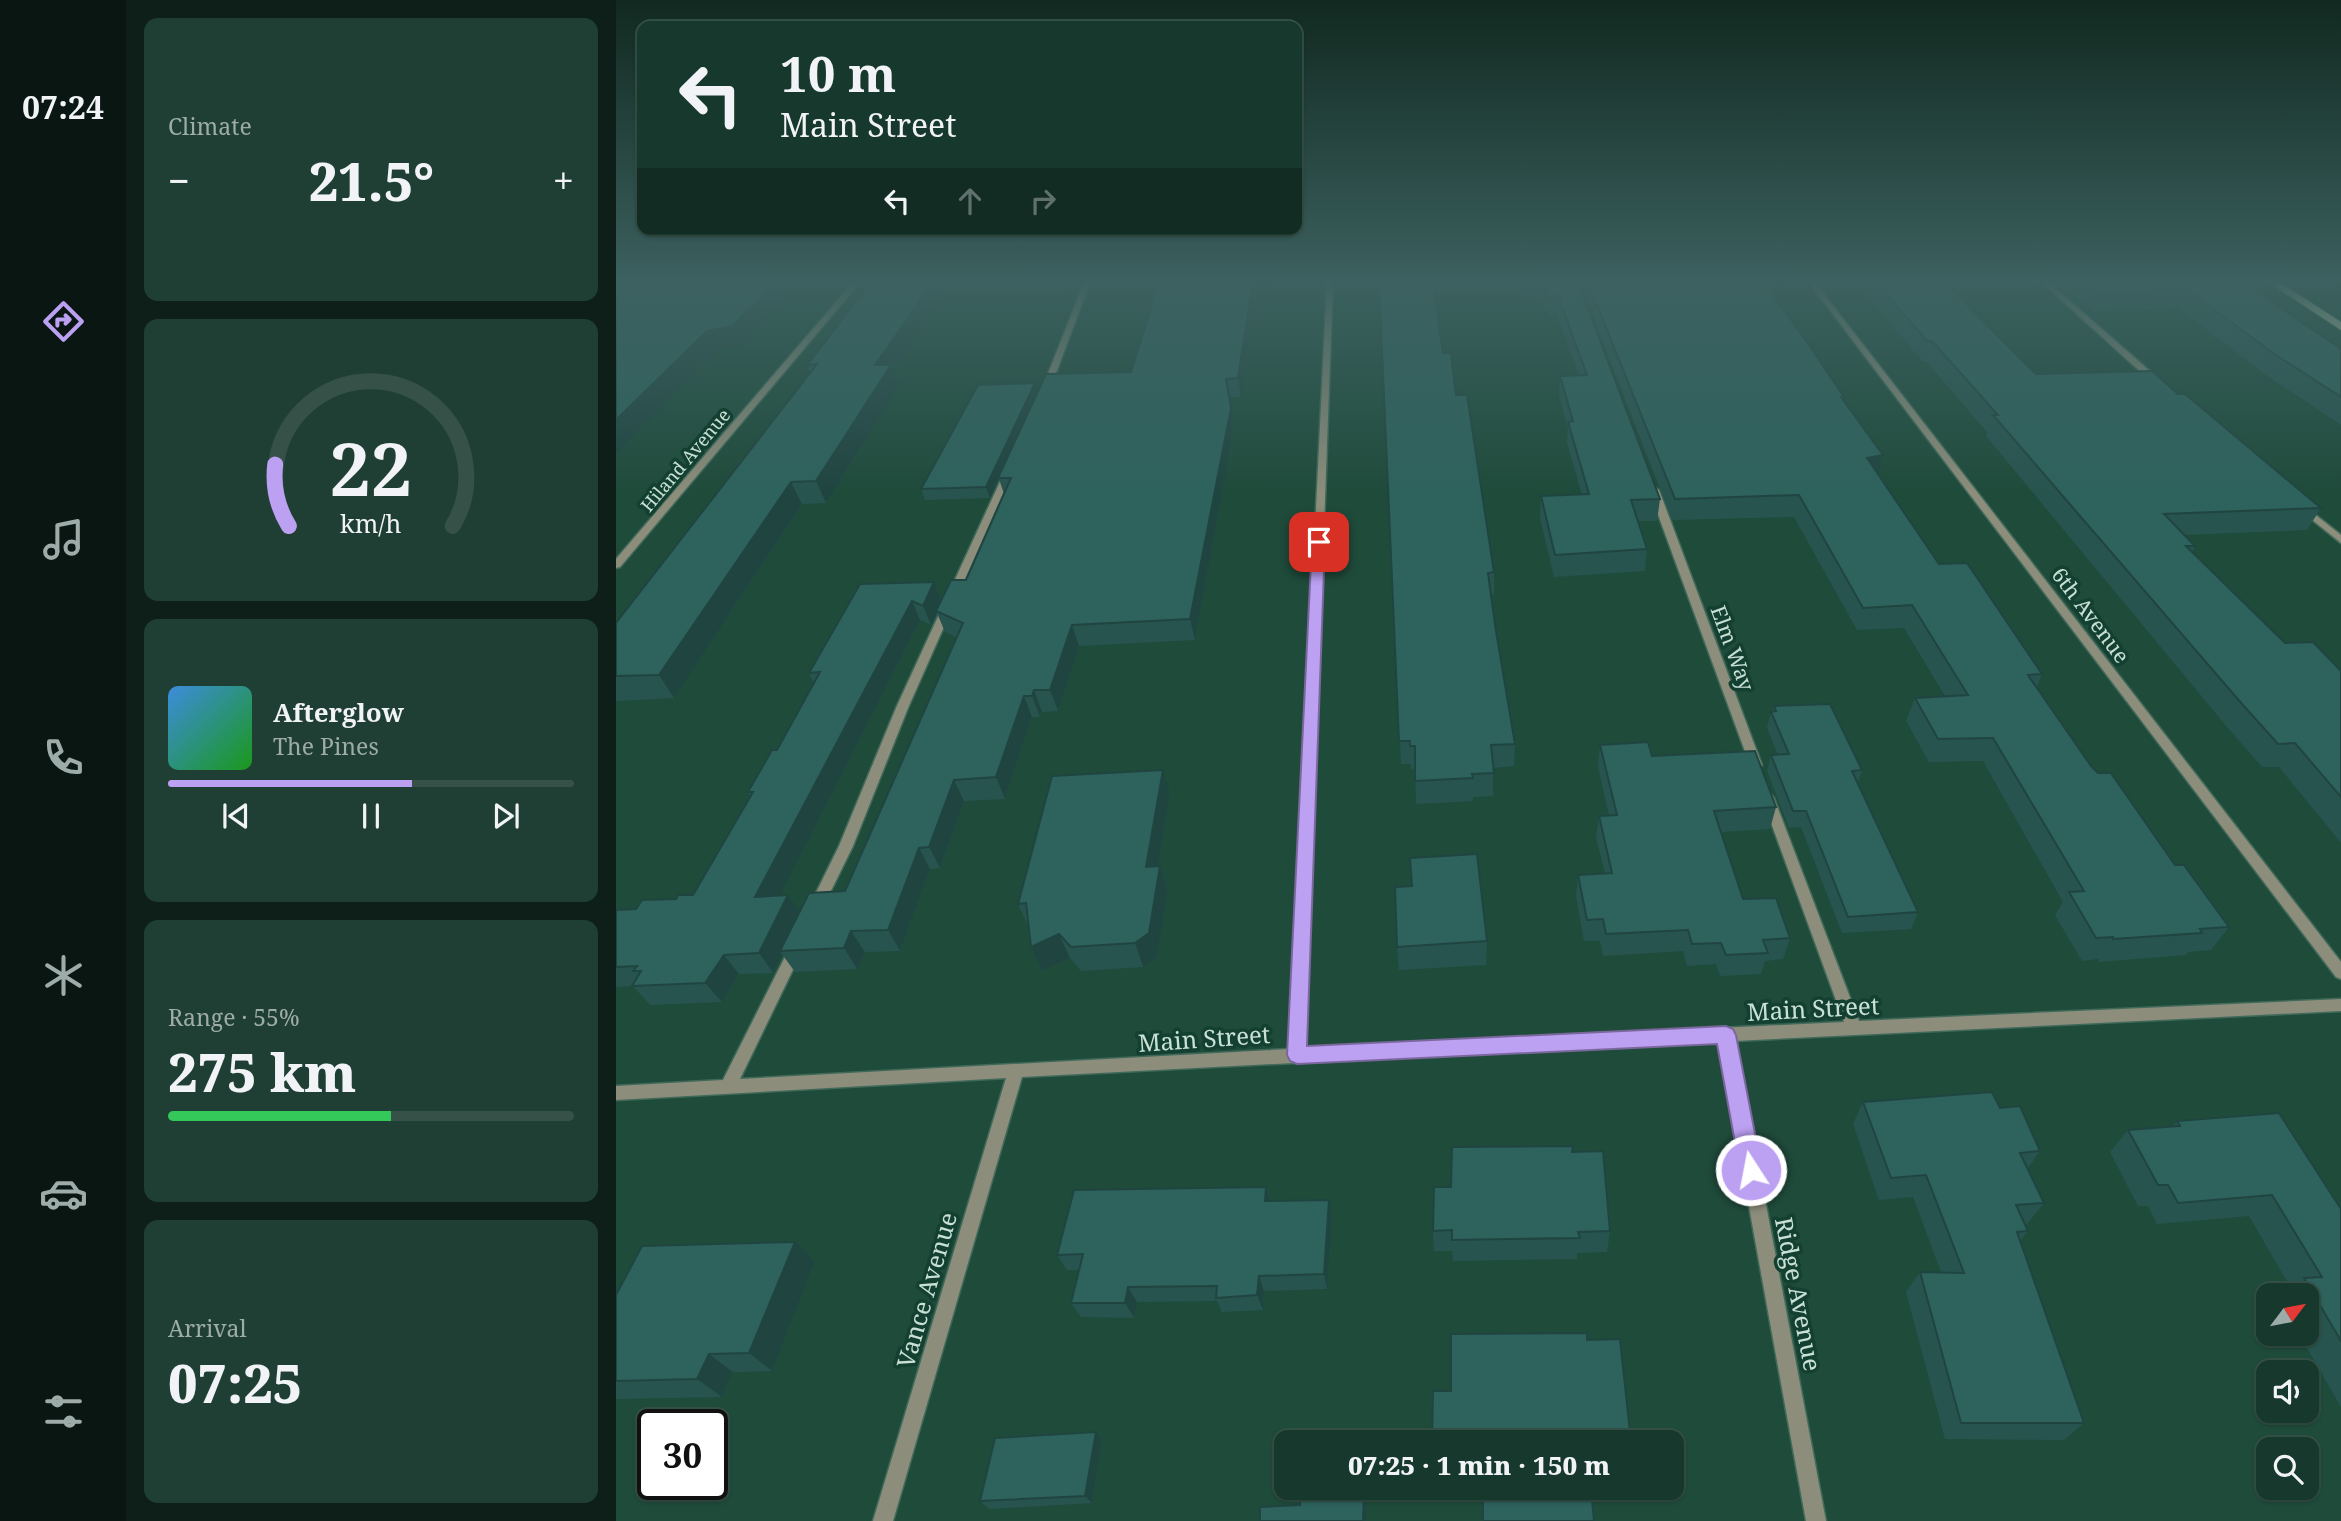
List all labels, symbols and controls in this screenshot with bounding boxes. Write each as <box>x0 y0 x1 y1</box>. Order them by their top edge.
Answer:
text: 10 m <box>780 40 896 106</box>
icon: left <box>665 49 756 140</box>
text: 07:24 <box>22 85 104 128</box>
text: Main Street <box>780 103 956 146</box>
text: Climate <box>168 110 252 142</box>
text: 21.5° <box>309 145 434 216</box>
text: − <box>168 154 190 206</box>
text: + <box>553 154 574 206</box>
icon: left <box>878 182 916 220</box>
icon: ahead <box>951 182 989 220</box>
icon: right <box>1024 182 1062 220</box>
icon: directions <box>39 297 88 346</box>
street label: Hiland Avenue <box>635 403 735 517</box>
text: 22 <box>330 418 412 517</box>
text: km/h <box>340 506 402 540</box>
pin <box>1289 512 1349 572</box>
icon: music <box>39 515 88 564</box>
icon: arrive <box>1300 523 1338 561</box>
street label: 6th Avenue <box>2046 561 2136 669</box>
street label: Elm Way <box>1705 602 1761 695</box>
text: Afterglow <box>273 694 404 730</box>
text: The Pines <box>273 730 379 762</box>
icon: phone <box>39 733 88 782</box>
icon: previous <box>217 797 255 835</box>
icon: pause <box>352 797 390 835</box>
icon: next <box>487 797 525 835</box>
icon: climate <box>39 951 88 1000</box>
street label: Main Street <box>1746 988 1880 1028</box>
text: Range · 55% <box>168 1001 300 1033</box>
street label: Main Street <box>1137 1017 1271 1059</box>
text: 275 km <box>168 1036 356 1107</box>
position arrow <box>1714 1133 1788 1207</box>
icon: car <box>39 1169 88 1218</box>
street label: Vance Avenue <box>888 1208 964 1372</box>
street label: Ridge Avenue <box>1768 1214 1830 1374</box>
north arrow <box>2256 1283 2319 1346</box>
map controls <box>2256 1283 2319 1500</box>
text: Arrival <box>168 1312 247 1344</box>
text: 07:25 <box>168 1347 302 1418</box>
button: sound <box>2256 1360 2319 1423</box>
icon: filters <box>39 1387 88 1436</box>
speed limit sign: 30 <box>637 1409 728 1500</box>
button: search <box>2256 1437 2319 1500</box>
text: 07:25 · 1 min · 150 m <box>1348 1447 1610 1483</box>

